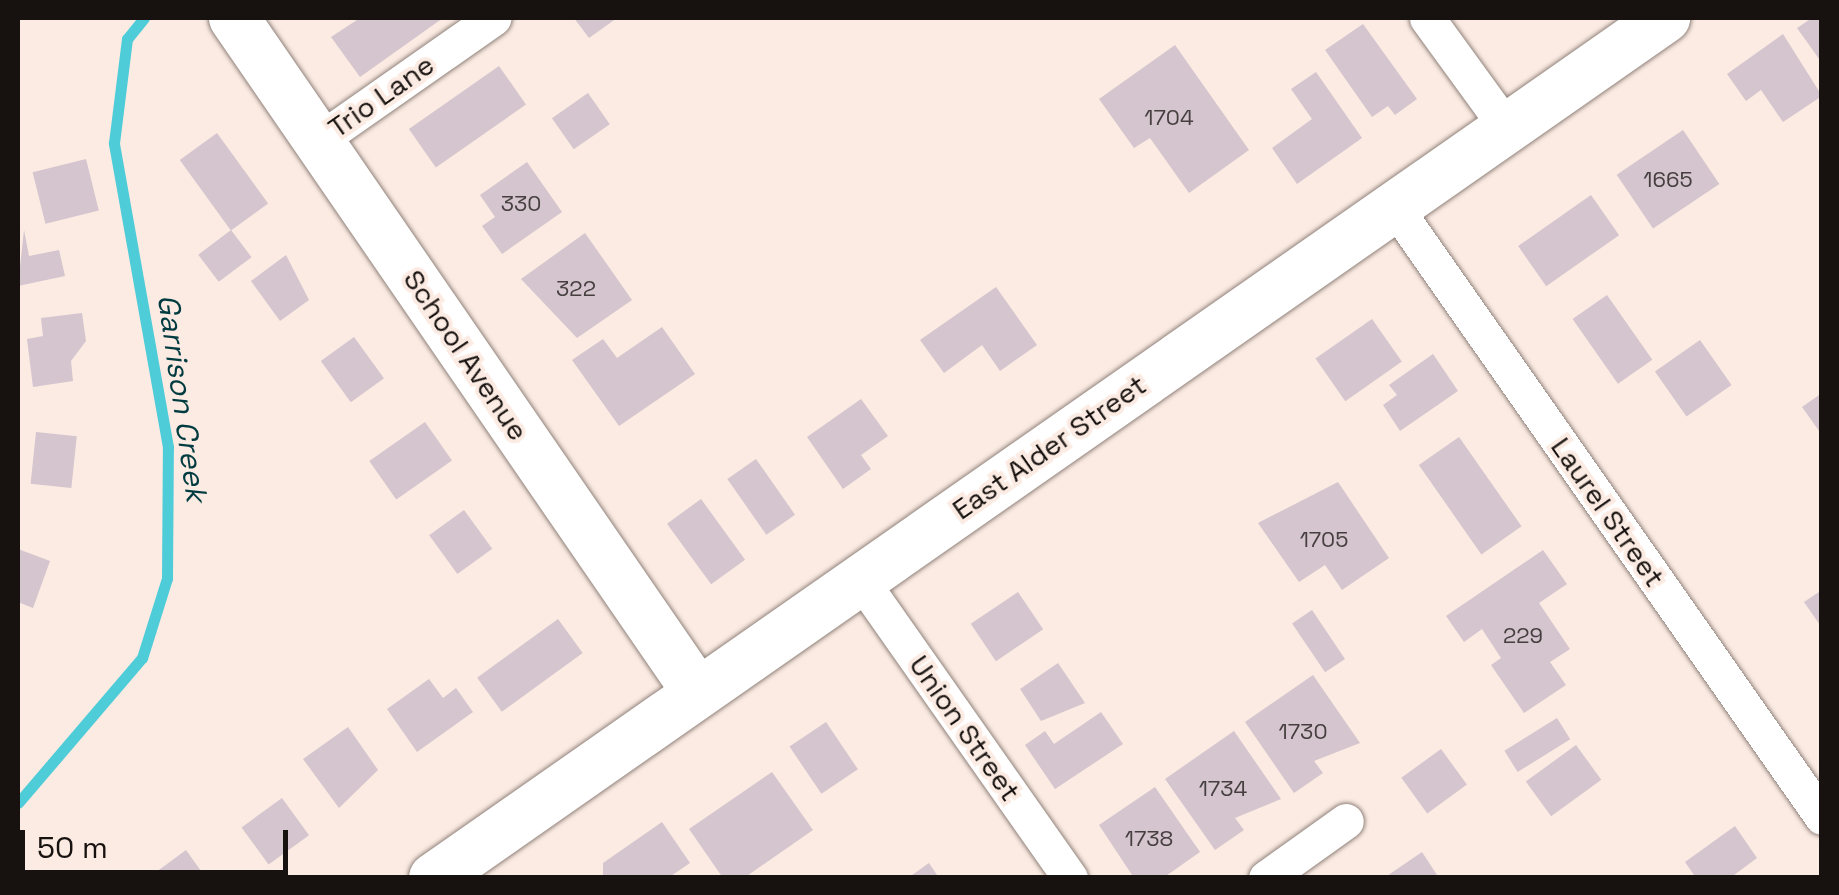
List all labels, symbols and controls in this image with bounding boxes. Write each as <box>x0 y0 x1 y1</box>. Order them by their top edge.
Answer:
street label: Trio Lane <box>322 47 440 145</box>
house number: 1704 <box>1144 105 1194 131</box>
house number: 1665 <box>1643 167 1693 193</box>
house number: 330 <box>501 191 541 217</box>
street label: School Avenue <box>397 263 535 447</box>
house number: 322 <box>556 276 596 302</box>
water label: Garrison Creek <box>150 292 214 504</box>
street label: East Alder Street <box>946 368 1152 526</box>
street label: Laurel Street <box>1544 431 1672 593</box>
house number: 1705 <box>1300 527 1348 553</box>
house number: 229 <box>1503 623 1543 649</box>
street label: Union Street <box>903 649 1027 807</box>
house number: 1730 <box>1279 719 1327 745</box>
house number: 1734 <box>1199 776 1247 802</box>
scale bar <box>25 810 292 872</box>
house number: 1738 <box>1125 826 1173 852</box>
text: 50 m <box>37 828 108 867</box>

